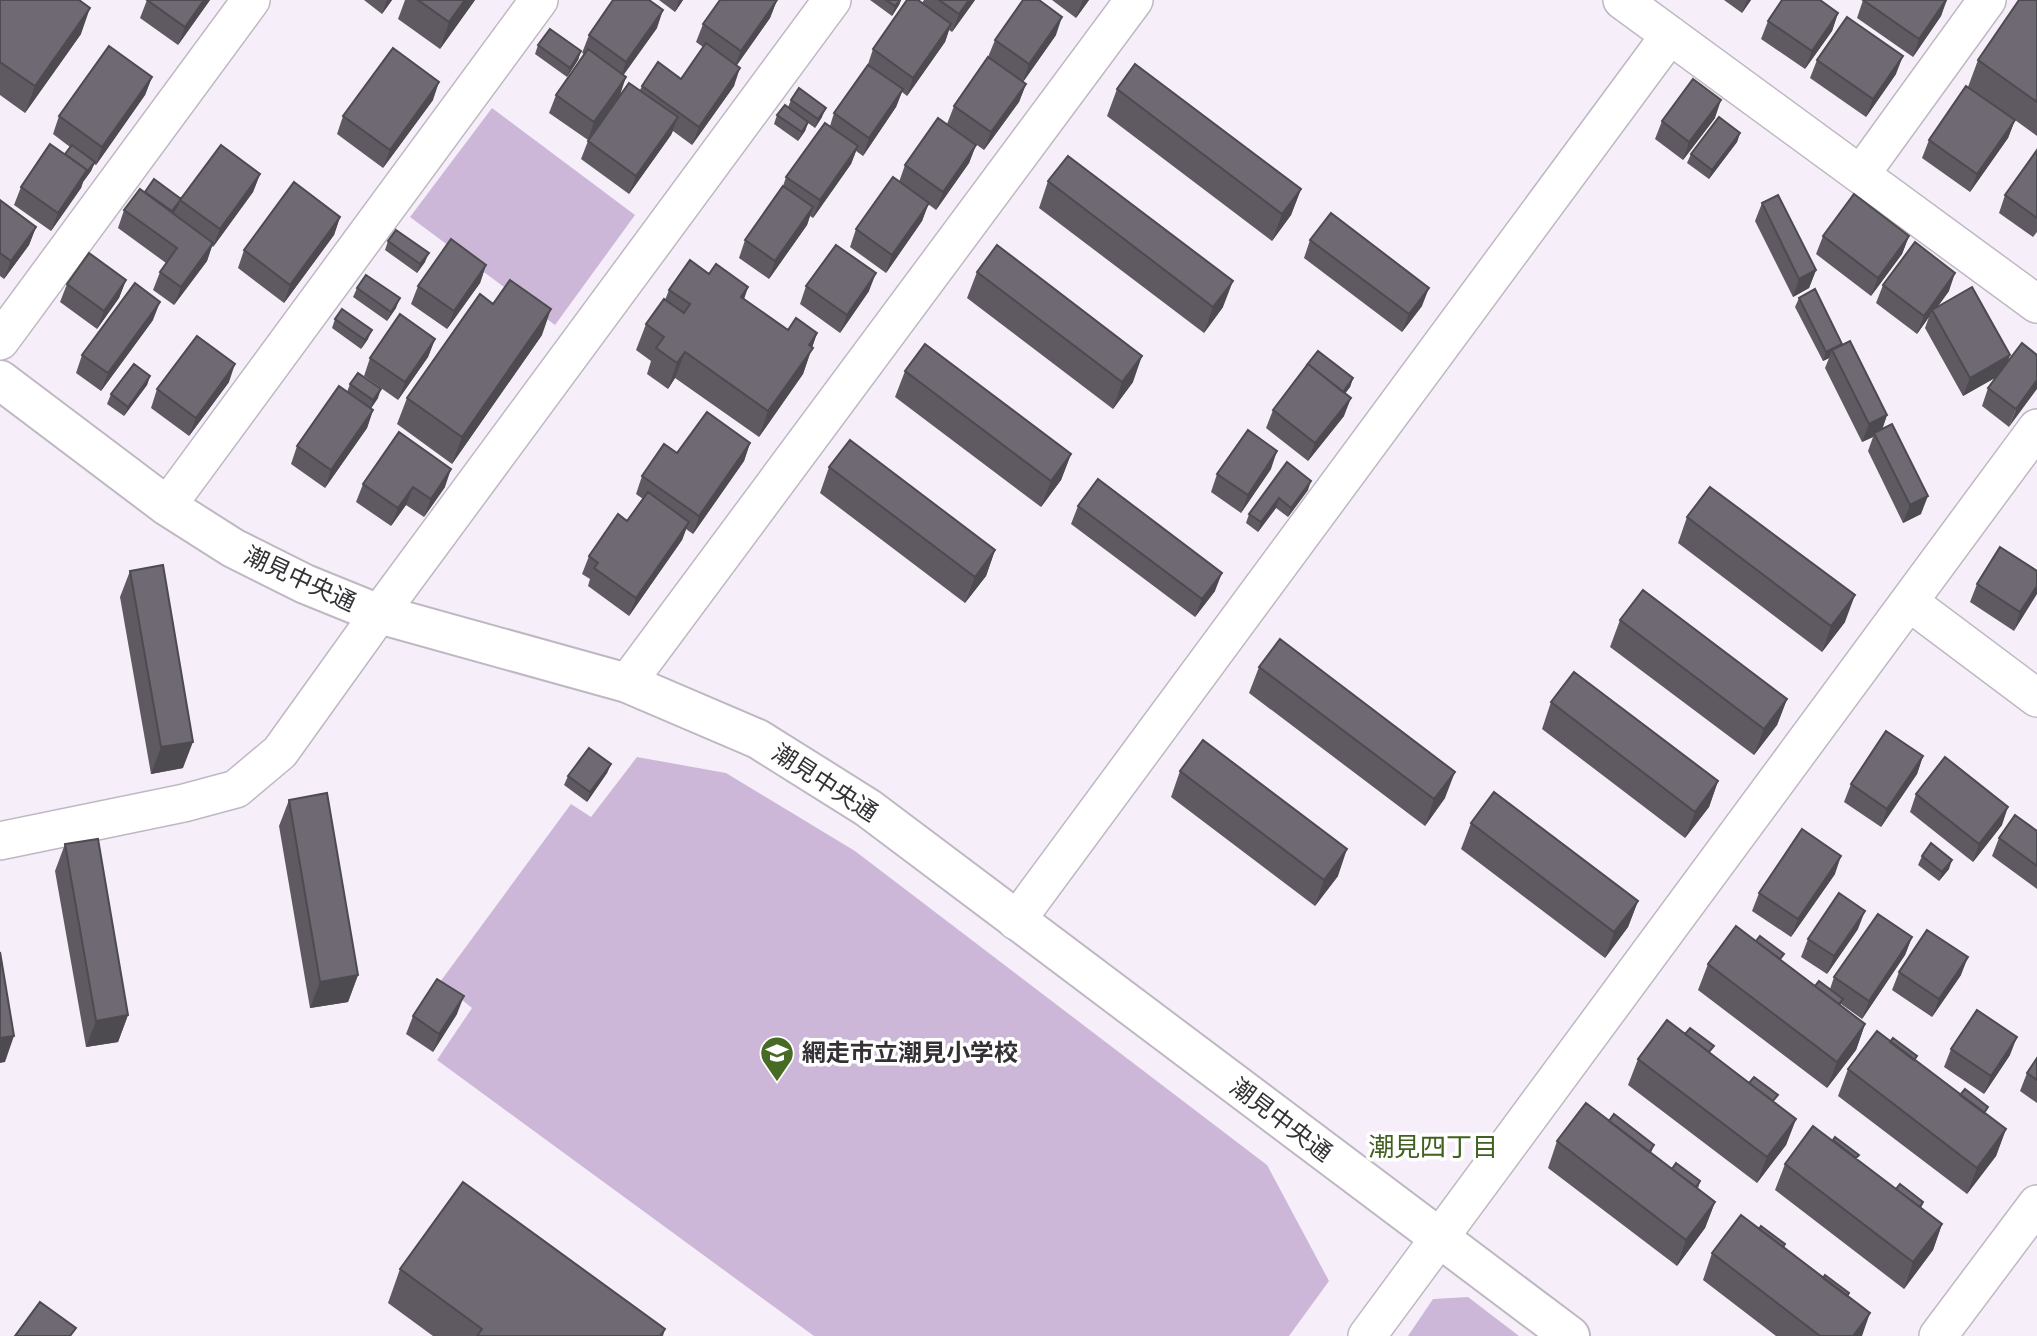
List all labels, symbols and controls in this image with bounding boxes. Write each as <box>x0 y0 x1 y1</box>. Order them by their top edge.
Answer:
street label: 潮見中央通 <box>240 541 360 617</box>
street label: 潮見中央通 <box>767 739 883 827</box>
school or university icon: 網走市立潮見小学校 <box>758 1034 796 1083</box>
place label: 網走市立潮見小学校 <box>802 1039 1018 1067</box>
street label: 潮見中央通 <box>1225 1073 1337 1167</box>
district label: 潮見四丁目 <box>1368 1132 1498 1162</box>

